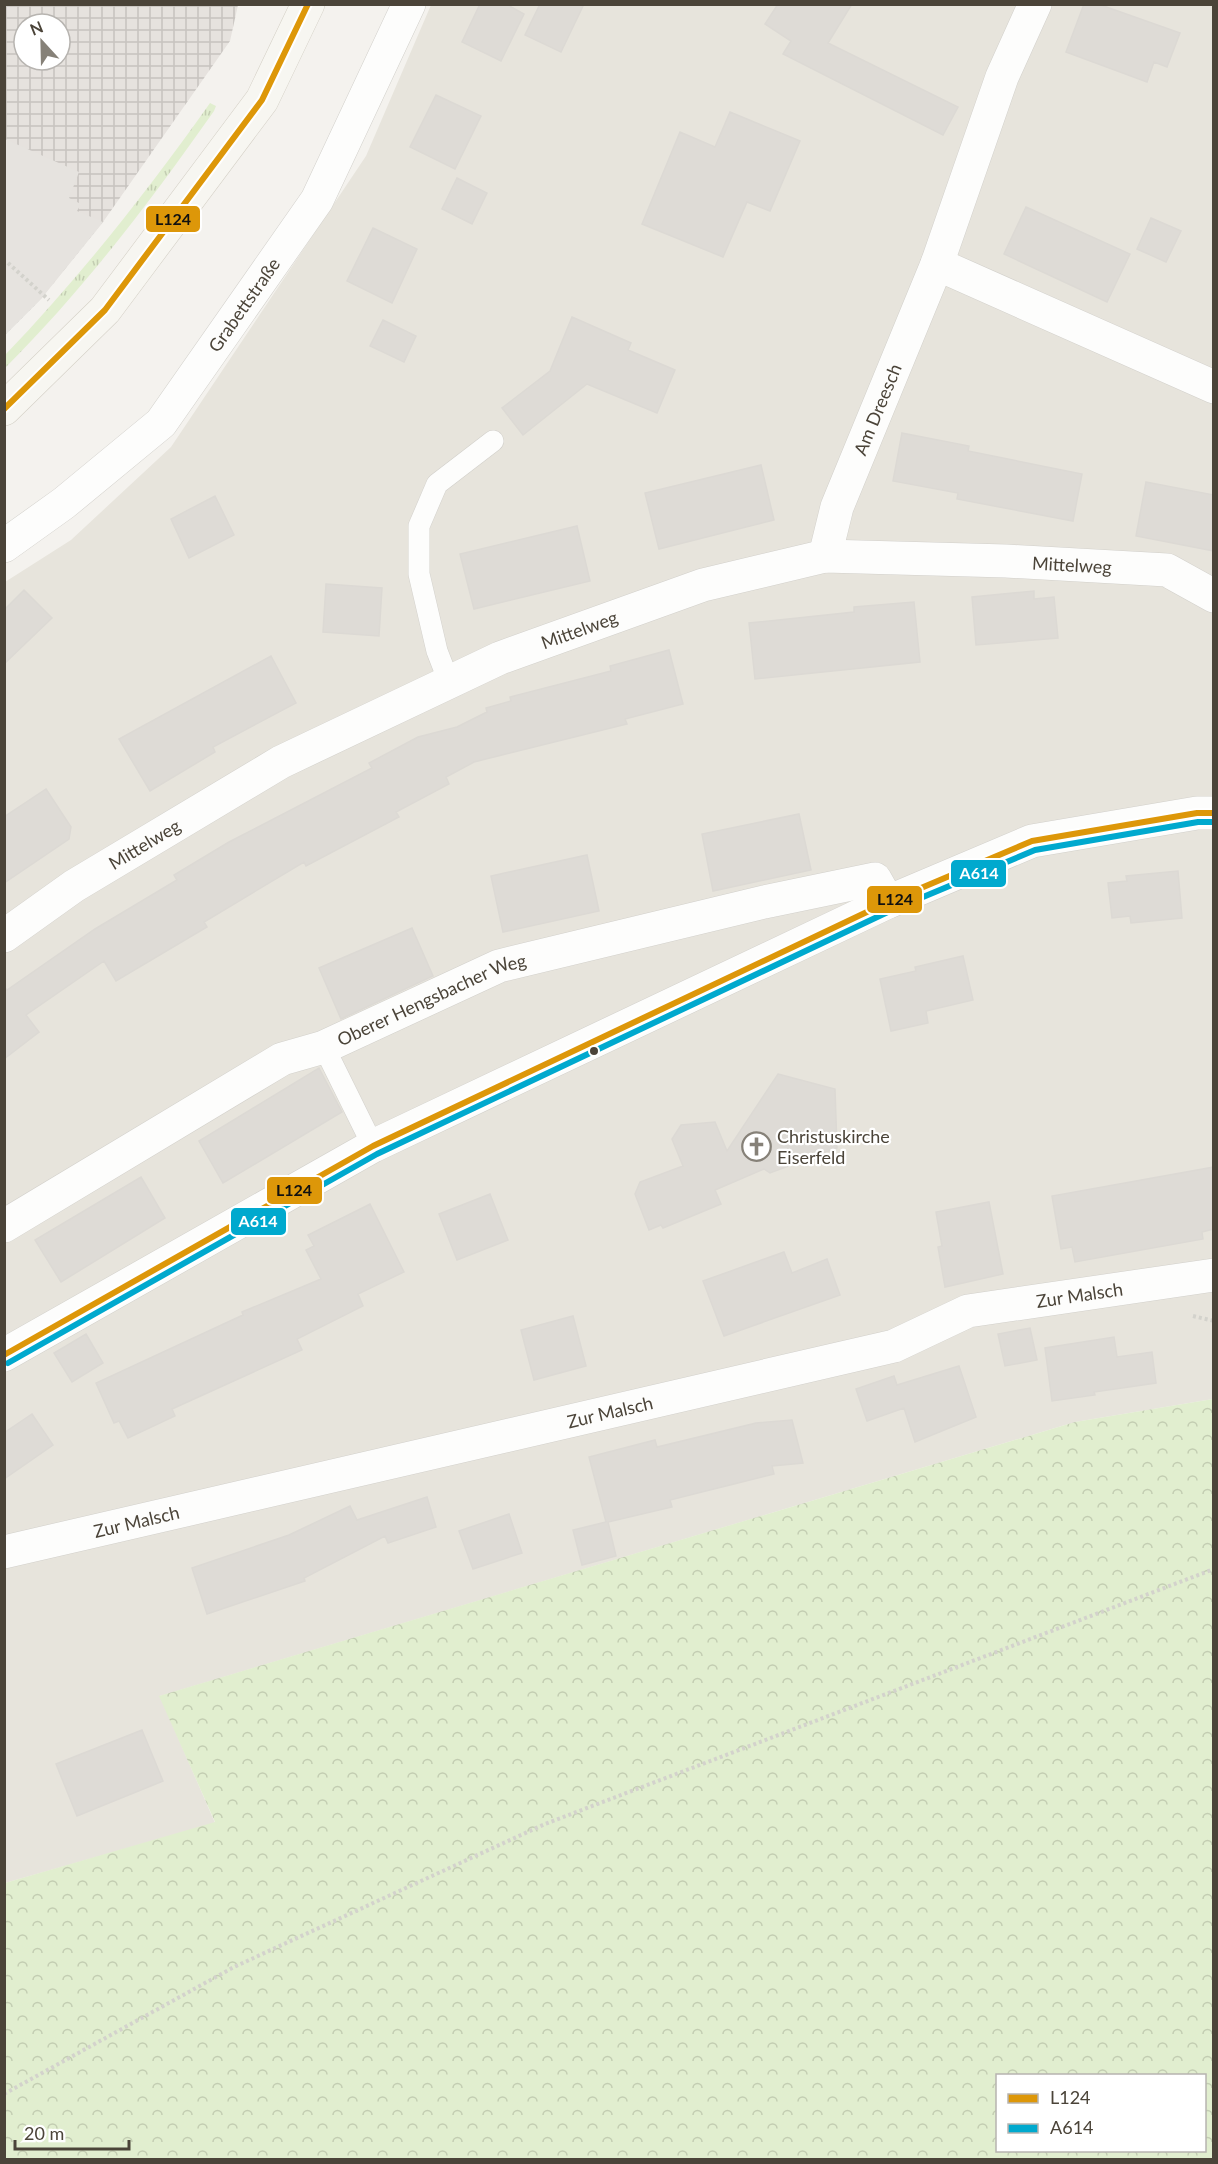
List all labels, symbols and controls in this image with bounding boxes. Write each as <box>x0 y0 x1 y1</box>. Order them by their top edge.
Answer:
north arrow <box>12 12 72 72</box>
text: N <box>27 17 45 39</box>
line badge: L124 <box>145 205 201 233</box>
text: L124 <box>155 209 191 228</box>
street label: Grabettstraße <box>203 253 284 356</box>
street label: Am Dreesch <box>849 360 906 458</box>
street label: Mittelweg <box>1031 551 1112 578</box>
street label: Mittelweg <box>538 606 621 653</box>
street label: Mittelweg <box>104 814 184 874</box>
line badge: A614 <box>950 859 1007 888</box>
text: A614 <box>959 863 998 882</box>
line badge: L124 <box>866 885 923 914</box>
text: L124 <box>877 889 913 908</box>
street label: Oberer Hengsbacher Weg <box>334 949 528 1050</box>
unlabelled marker <box>588 1045 600 1057</box>
place label: Christuskirche Eiserfeld <box>777 1125 890 1168</box>
church icon: Christuskirche Eiserfeld <box>740 1130 772 1162</box>
line badge: L124 <box>266 1176 323 1205</box>
text: L124 <box>276 1180 312 1199</box>
line badge: A614 <box>230 1207 287 1236</box>
text: A614 <box>238 1211 277 1230</box>
street label: Zur Malsch <box>1035 1277 1124 1312</box>
street label: Zur Malsch <box>565 1391 655 1432</box>
street label: Zur Malsch <box>91 1501 182 1542</box>
legend <box>996 2074 1206 2152</box>
text: L124 <box>1050 2086 1091 2108</box>
scale bar <box>15 2113 129 2151</box>
text: A614 <box>1050 2116 1094 2138</box>
text: 20 m <box>24 2122 64 2144</box>

